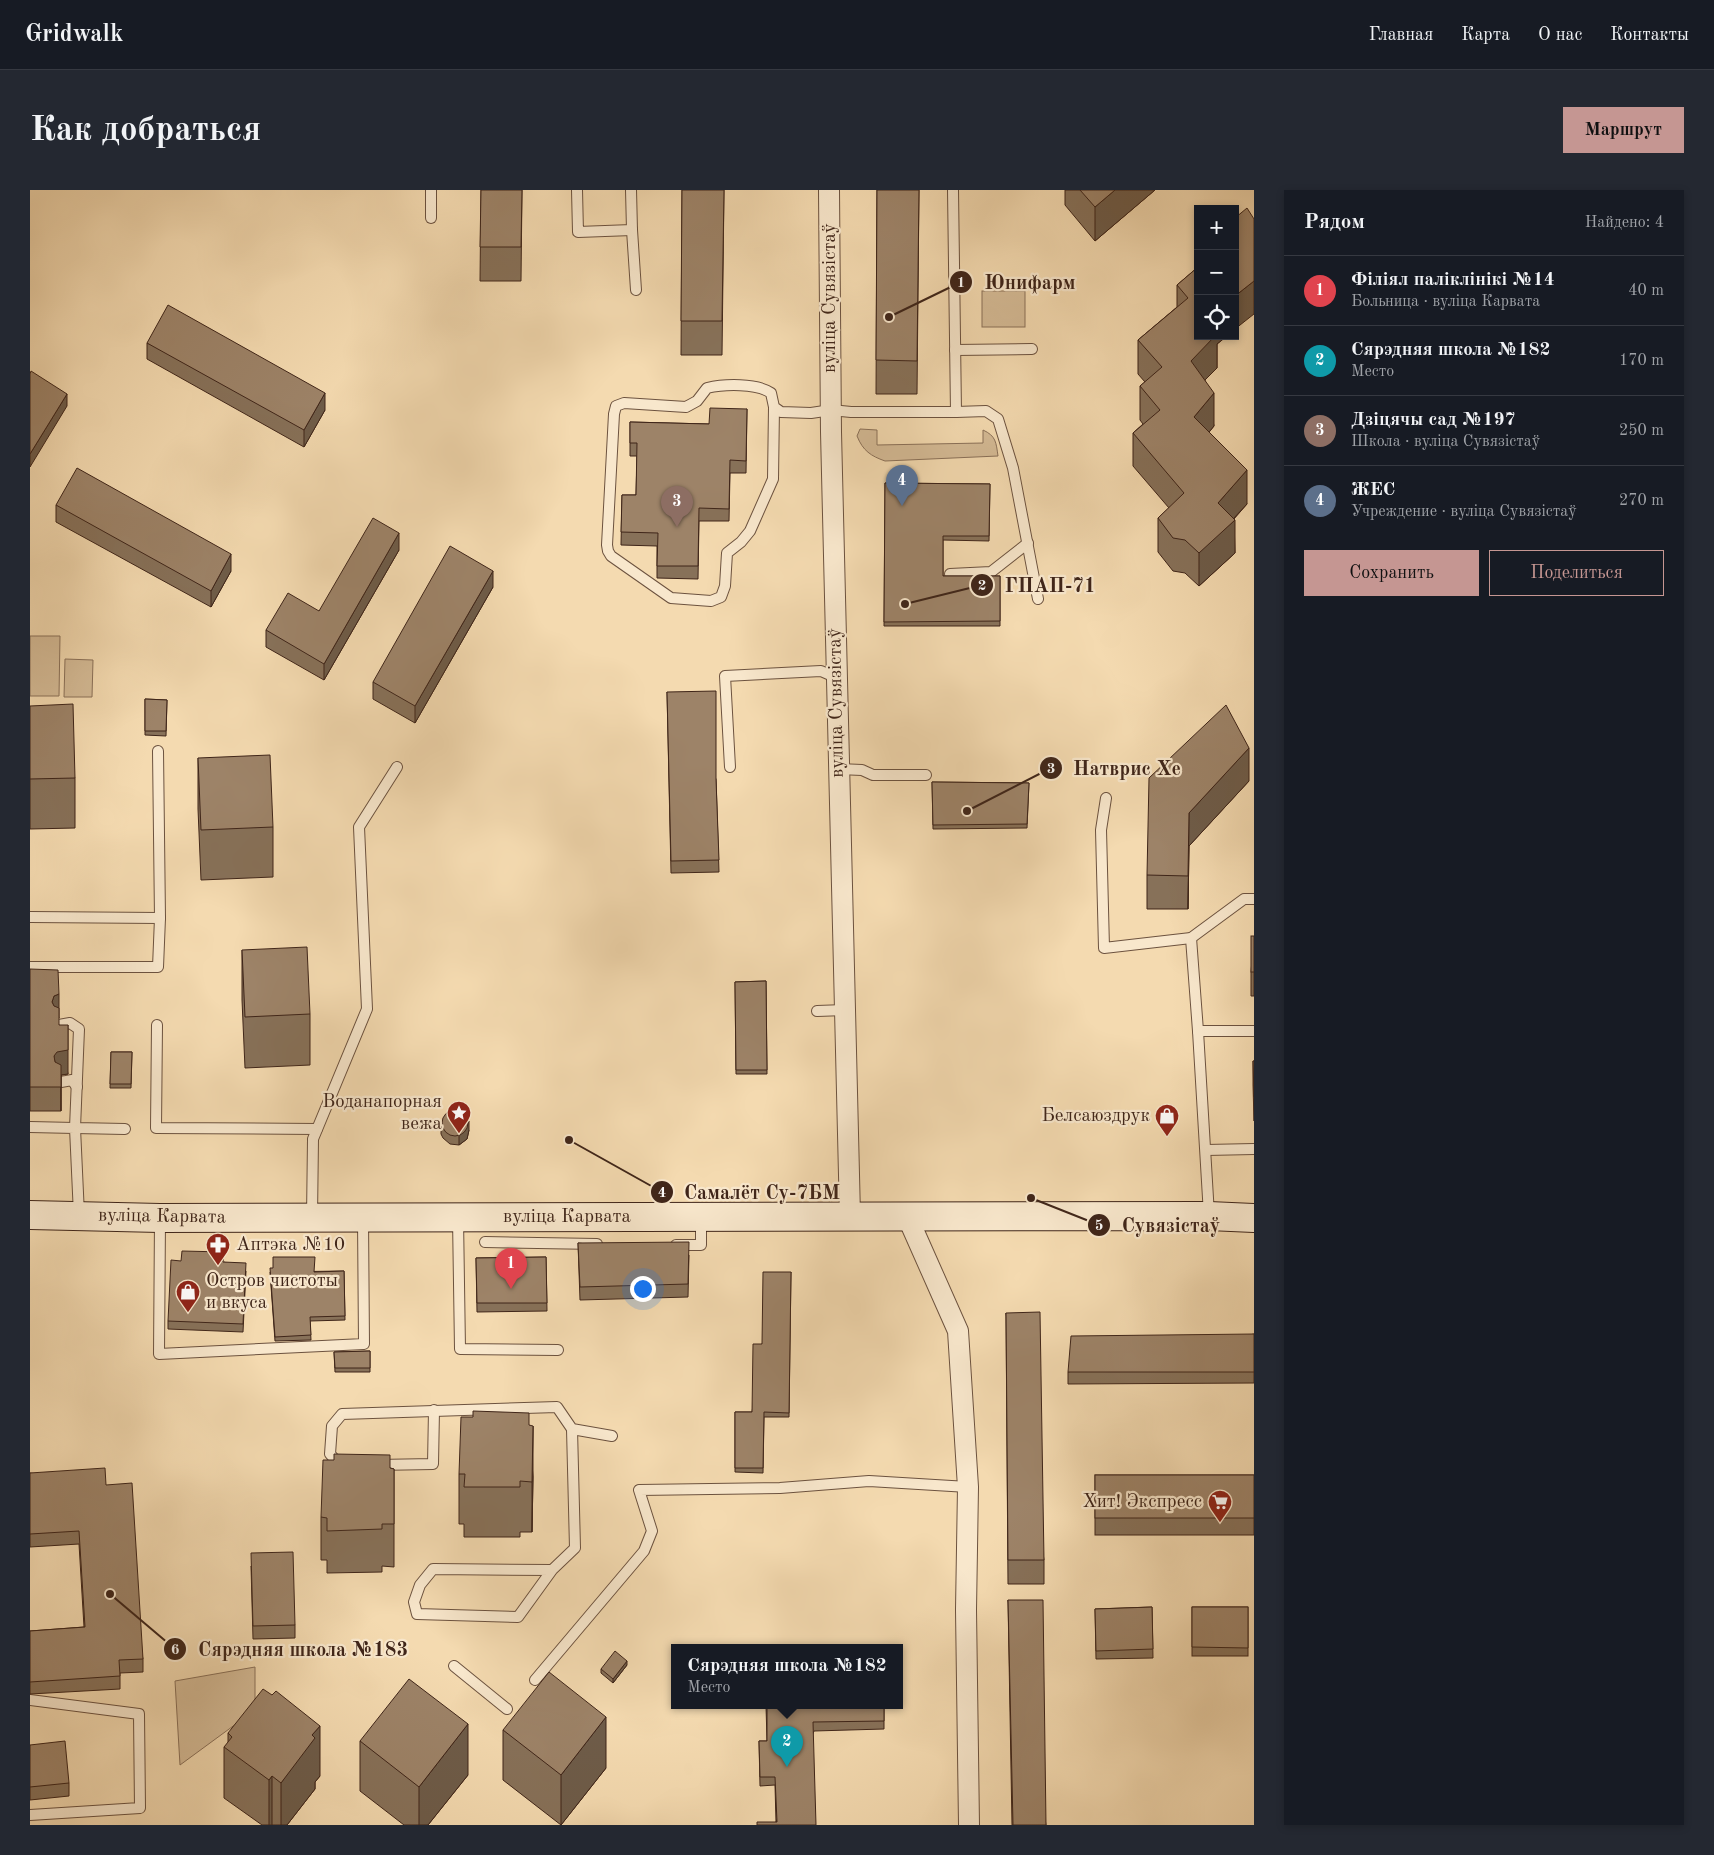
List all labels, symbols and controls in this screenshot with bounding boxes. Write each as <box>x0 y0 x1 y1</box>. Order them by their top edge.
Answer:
text: Gridwalk <box>25 23 123 47</box>
text: Главная <box>1369 26 1433 44</box>
text: Карта <box>1461 26 1510 44</box>
text: О нас <box>1538 26 1582 44</box>
text: Контакты <box>1610 26 1689 44</box>
button: Маршрут <box>1563 107 1684 153</box>
text: Как добраться <box>30 113 261 148</box>
map controls <box>1194 205 1239 340</box>
button: + <box>1194 205 1239 250</box>
text: Рядом <box>1304 212 1365 233</box>
text: Найдено: 4 <box>1585 215 1664 231</box>
street label: вуліца Сувязістаў <box>821 223 840 373</box>
button: − <box>1194 250 1239 295</box>
callout: Юнифарм <box>949 265 1085 300</box>
text: Філіял паліклінікі №14 <box>1351 271 1555 290</box>
text: Юнифарм <box>984 274 1076 294</box>
text: 1 <box>957 276 965 291</box>
text: 1 <box>1315 283 1325 299</box>
text: 40 m <box>1628 283 1664 299</box>
text: Больница · вуліца Карвата <box>1351 294 1540 310</box>
button: locate <box>1194 295 1239 340</box>
text: Сярэдняя школа №182 <box>1351 341 1551 360</box>
text: 2 <box>1315 353 1325 369</box>
text: 170 m <box>1619 353 1664 369</box>
text: Место <box>1351 364 1394 380</box>
text: Дзіцячы сад №197 <box>1351 411 1516 430</box>
text: 3 <box>1315 423 1325 439</box>
text: 250 m <box>1619 423 1664 439</box>
text: Школа · вуліца Сувязістаў <box>1351 434 1540 450</box>
pin: 4 <box>886 465 918 506</box>
text: ЖЕС <box>1351 481 1395 500</box>
pin: 3 <box>661 486 693 527</box>
text: 4 <box>1315 493 1325 509</box>
text: 270 m <box>1619 493 1664 509</box>
text: Учреждение · вуліца Сувязістаў <box>1351 504 1577 520</box>
button: Сохранить <box>1304 550 1479 596</box>
button: Поделиться <box>1489 550 1664 596</box>
callout: ГПАП-71 <box>969 567 1105 602</box>
text: ГПАП-71 <box>1004 577 1096 597</box>
text: 2 <box>978 579 986 594</box>
street label: вуліца Сувязістаў <box>826 628 848 778</box>
callout: Натврис Хе <box>1038 750 1191 785</box>
text: Натврис Хе <box>1073 760 1181 780</box>
text: 3 <box>1047 762 1055 777</box>
place label: Воданапорная вежа <box>322 1093 443 1134</box>
place icon: Воданапорная вежа <box>446 1100 472 1134</box>
shop icon: Белсаюздрук <box>1154 1103 1180 1137</box>
place label: Белсаюздрук <box>1041 1107 1150 1126</box>
callout: Самалёт Су-7БМ <box>649 1174 850 1209</box>
text: Самалёт Су-7БМ <box>684 1184 840 1204</box>
text: 4 <box>658 1186 666 1201</box>
street label: вуліца Карвата <box>98 1206 227 1228</box>
street label: вуліца Карвата <box>503 1208 632 1227</box>
callout: Сувязістаў <box>1087 1208 1231 1243</box>
text: Сувязістаў <box>1122 1217 1220 1237</box>
text: 5 <box>1095 1219 1103 1234</box>
pharmacy icon: Аптэка №10 <box>205 1232 231 1266</box>
place label: Аптэка №10 <box>236 1236 345 1255</box>
pin: 1 <box>495 1248 527 1289</box>
place label: Остров чистоты и вкуса <box>206 1272 338 1313</box>
your location <box>630 1276 656 1302</box>
shop icon: Остров чистоты и вкуса <box>175 1279 201 1313</box>
supermarket icon: Хит! Экспресс <box>1207 1489 1233 1523</box>
place label: Хит! Экспресс <box>1082 1493 1202 1512</box>
callout: Сярэдняя школа №183 <box>163 1632 418 1667</box>
text: Сярэдняя школа №183 <box>198 1641 408 1661</box>
text: 6 <box>171 1643 180 1658</box>
popup <box>671 1644 903 1709</box>
text: Сярэдняя школа №182 <box>687 1657 887 1676</box>
text: Место <box>687 1680 730 1696</box>
pin: 2 <box>771 1726 803 1767</box>

